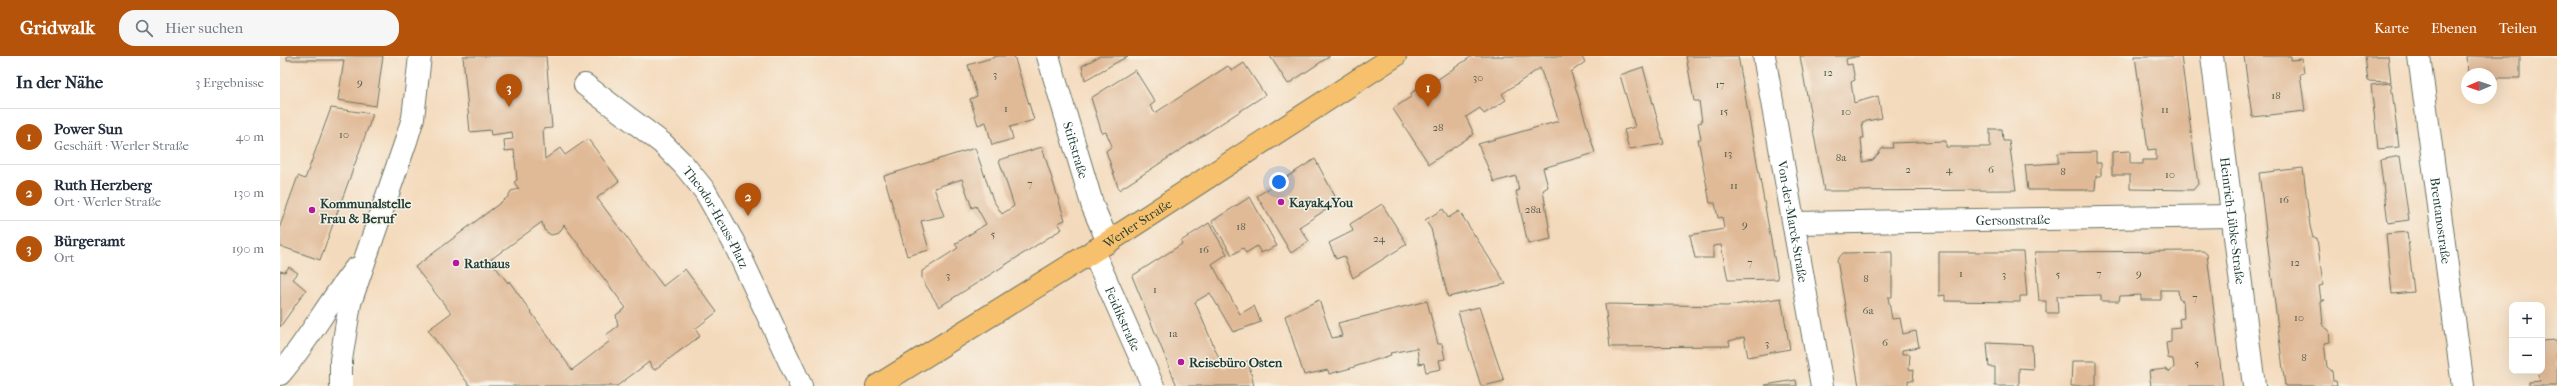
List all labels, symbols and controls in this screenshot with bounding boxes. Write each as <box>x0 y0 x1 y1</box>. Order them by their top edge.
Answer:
search box <box>119 10 399 46</box>
text: Gridwalk <box>20 17 95 39</box>
icon: search <box>133 17 155 39</box>
text: Hier suchen <box>165 19 243 37</box>
text: Karte <box>2374 20 2409 37</box>
text: Ebenen <box>2431 20 2477 37</box>
text: Teilen <box>2499 20 2537 37</box>
house number: 12 <box>1823 66 1833 79</box>
house number: 3 <box>993 68 997 81</box>
north arrow <box>2461 68 2497 104</box>
house number: 30 <box>1473 71 1483 84</box>
text: In der Nähe <box>16 72 103 92</box>
pin: 3 <box>496 74 522 107</box>
pin: 1 <box>1415 74 1441 107</box>
text: 3 Ergebnisse <box>195 75 264 90</box>
house number: 9 <box>357 76 363 89</box>
house number: 17 <box>1715 78 1725 91</box>
house number: 18 <box>2271 89 2281 102</box>
house number: 1 <box>1004 102 1008 115</box>
house number: 11 <box>2161 103 2169 116</box>
house number: 15 <box>1720 105 1729 118</box>
house number: 10 <box>1841 105 1851 118</box>
text: Power Sun <box>54 120 123 138</box>
street label: Stiftstraße <box>1060 120 1092 181</box>
house number: 28 <box>1432 121 1444 134</box>
house number: 10 <box>339 128 349 141</box>
text: 1 <box>27 129 31 144</box>
text: 40 m <box>236 129 264 144</box>
text: Geschäft · Werler Straße <box>54 138 189 153</box>
house number: 13 <box>1724 147 1732 160</box>
house number: 8a <box>1836 151 1847 164</box>
street label: Heinrich-Lübke-Straße <box>2217 156 2249 286</box>
street label: Von-der-Marck-Straße <box>1775 158 1811 284</box>
street label: Theodor-Heuss-Platz <box>680 163 752 271</box>
house number: 2 <box>1905 163 1911 176</box>
house number: 4 <box>1946 163 1953 176</box>
house number: 6 <box>1988 163 1994 176</box>
house number: 8 <box>2060 165 2066 178</box>
house number: 10 <box>2165 168 2175 181</box>
your location <box>1269 172 1289 192</box>
text: Ruth Herzberg <box>54 176 152 194</box>
street label: Brentanostraße <box>2428 176 2454 265</box>
house number: 7 <box>1027 177 1033 190</box>
house number: 11 <box>1730 179 1738 192</box>
pin: 2 <box>735 183 761 216</box>
text: 2 <box>26 185 32 200</box>
text: 130 m <box>233 185 264 200</box>
house number: 16 <box>2279 193 2289 206</box>
text: Ort · Werler Straße <box>54 194 161 209</box>
street label: Werler Straße <box>1099 195 1175 251</box>
place label: Kayak4You <box>1289 195 1354 211</box>
place label: Kommunalstelle Frau & Beruf <box>319 196 412 226</box>
marker: Kayak4You <box>1276 197 1286 207</box>
house number: 28a <box>1525 203 1542 216</box>
marker: Kommunalstelle Frau & Beruf <box>307 205 317 215</box>
street label: Gersonstraße <box>1976 211 2051 228</box>
house number: 9 <box>1742 218 1748 231</box>
house number: 18 <box>1236 220 1246 233</box>
house number: 5 <box>991 228 996 241</box>
text: Bürgeramt <box>54 232 125 250</box>
house number: 24 <box>1373 232 1386 245</box>
text: 3 <box>26 241 32 256</box>
text: 190 m <box>232 241 264 256</box>
house number: 16 <box>1199 243 1209 256</box>
text: Ort <box>54 250 75 265</box>
place label: Rathaus <box>464 256 510 271</box>
house number: 7 <box>1747 256 1753 269</box>
house number: 12 <box>2290 256 2300 269</box>
marker: Rathaus <box>451 258 461 268</box>
house number: 1 <box>1959 267 1963 280</box>
house number: 7 <box>2096 267 2102 280</box>
house number: 9 <box>2136 267 2142 280</box>
house number: 3 <box>2002 268 2006 281</box>
house number: 5 <box>2056 268 2061 281</box>
house number: 3 <box>946 269 950 282</box>
house number: 8 <box>1863 272 1869 285</box>
house number: 1 <box>1153 283 1157 296</box>
street label: Feidikstraße <box>1102 284 1144 354</box>
house number: 7 <box>2192 291 2198 304</box>
map controls <box>2509 302 2545 374</box>
button: + <box>2509 302 2545 338</box>
house number: 6a <box>1862 304 1874 317</box>
house number: 10 <box>2294 311 2304 324</box>
house number: 1a <box>1168 327 1178 340</box>
house number: 6 <box>1882 336 1888 349</box>
house number: 3 <box>1765 337 1769 350</box>
button: − <box>2509 338 2545 374</box>
house number: 8 <box>2301 351 2307 364</box>
place label: Reisebüro Osten <box>1189 355 1283 370</box>
marker: Reisebüro Osten <box>1176 357 1186 367</box>
house number: 5 <box>2195 357 2200 370</box>

